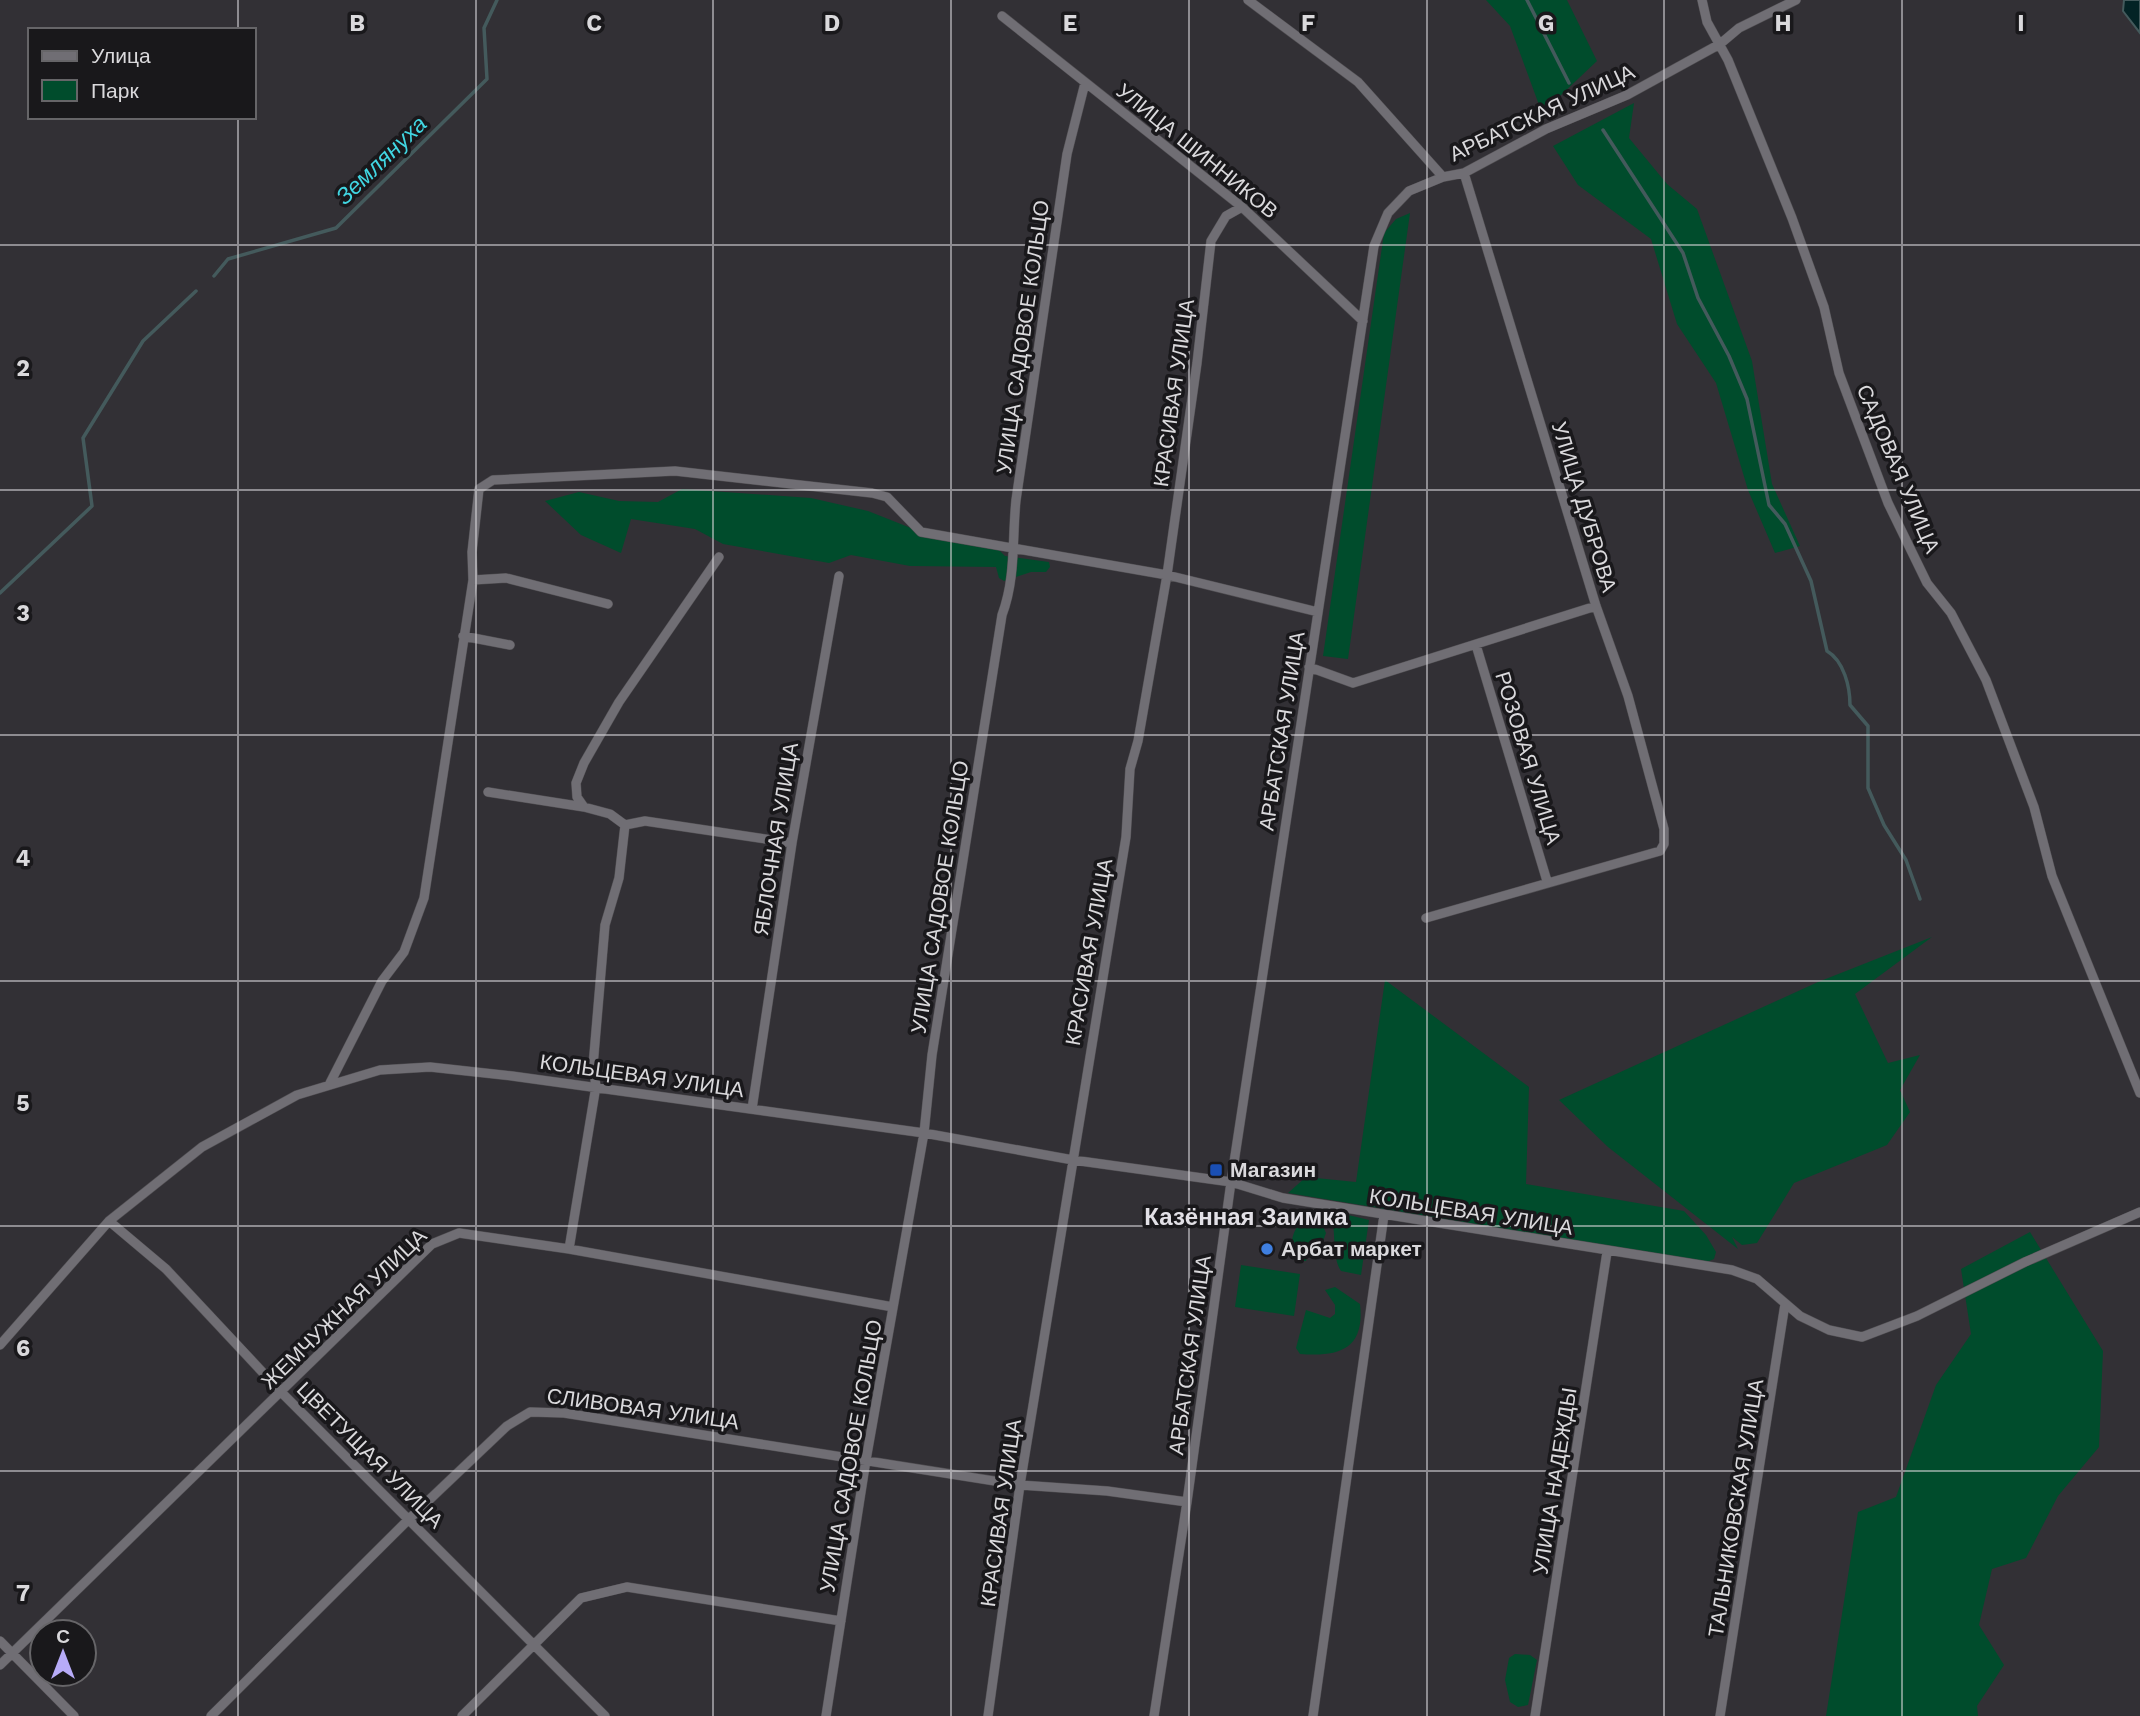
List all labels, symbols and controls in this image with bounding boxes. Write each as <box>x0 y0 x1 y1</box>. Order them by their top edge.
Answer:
text: B <box>349 10 365 37</box>
text: C <box>586 10 602 37</box>
text: D <box>824 10 840 37</box>
text: E <box>1063 10 1077 37</box>
text: F <box>1301 10 1315 37</box>
text: G <box>1538 10 1554 37</box>
text: H <box>1774 10 1792 37</box>
text: I <box>2017 10 2025 37</box>
legend <box>28 28 256 119</box>
text: Улица <box>91 43 151 68</box>
street label: АРБАТСКАЯ УЛИЦА <box>1445 59 1638 166</box>
text: Парк <box>91 78 139 103</box>
street label: УЛИЦА ШИННИКОВ <box>1112 78 1283 223</box>
water label: Землянуха <box>330 110 432 210</box>
street label: УЛИЦА САДОВОЕ КОЛЬЦО <box>991 198 1054 475</box>
street label: КРАСИВАЯ УЛИЦА <box>1148 297 1199 488</box>
text: 2 <box>16 355 30 382</box>
street label: САДОВАЯ УЛИЦА <box>1852 381 1945 557</box>
street label: УЛИЦА ДУБРОВА <box>1547 419 1622 595</box>
text: 3 <box>16 600 30 627</box>
street label: АРБАТСКАЯ УЛИЦА <box>1253 630 1310 832</box>
street label: РОЗОВАЯ УЛИЦА <box>1490 668 1567 847</box>
street label: ЯБЛОЧНАЯ УЛИЦА <box>748 741 803 937</box>
street label: УЛИЦА САДОВОЕ КОЛЬЦО <box>906 759 973 1035</box>
text: 4 <box>16 845 31 872</box>
street label: КРАСИВАЯ УЛИЦА <box>1060 857 1117 1047</box>
street label: КОЛЬЦЕВАЯ УЛИЦА <box>538 1049 746 1102</box>
text: 5 <box>16 1090 30 1117</box>
place label: Магазин <box>1230 1157 1316 1182</box>
marker: Магазин <box>1208 1162 1224 1178</box>
street label: КОЛЬЦЕВАЯ УЛИЦА <box>1367 1183 1575 1240</box>
district label: Казённая Заимка <box>1144 1203 1348 1231</box>
street label: ЖЕМЧУЖНАЯ УЛИЦА <box>256 1223 431 1394</box>
place label: Арбат маркет <box>1281 1236 1422 1261</box>
marker: Арбат маркет <box>1259 1241 1275 1257</box>
street label: АРБАТСКАЯ УЛИЦА <box>1163 1254 1216 1456</box>
street label: УЛИЦА САДОВОЕ КОЛЬЦО <box>814 1318 887 1594</box>
text: 6 <box>16 1335 30 1362</box>
street label: ЦВЕТУЩАЯ УЛИЦА <box>292 1376 449 1533</box>
street label: ТАЛЬНИКОВСКАЯ УЛИЦА <box>1703 1377 1768 1639</box>
street label: СЛИВОВАЯ УЛИЦА <box>545 1383 741 1434</box>
street label: УЛИЦА НАДЕЖДЫ <box>1527 1386 1582 1576</box>
street label: КРАСИВАЯ УЛИЦА <box>975 1417 1026 1608</box>
text: 7 <box>16 1580 30 1607</box>
north arrow <box>28 1618 98 1688</box>
text: С <box>56 1625 70 1648</box>

